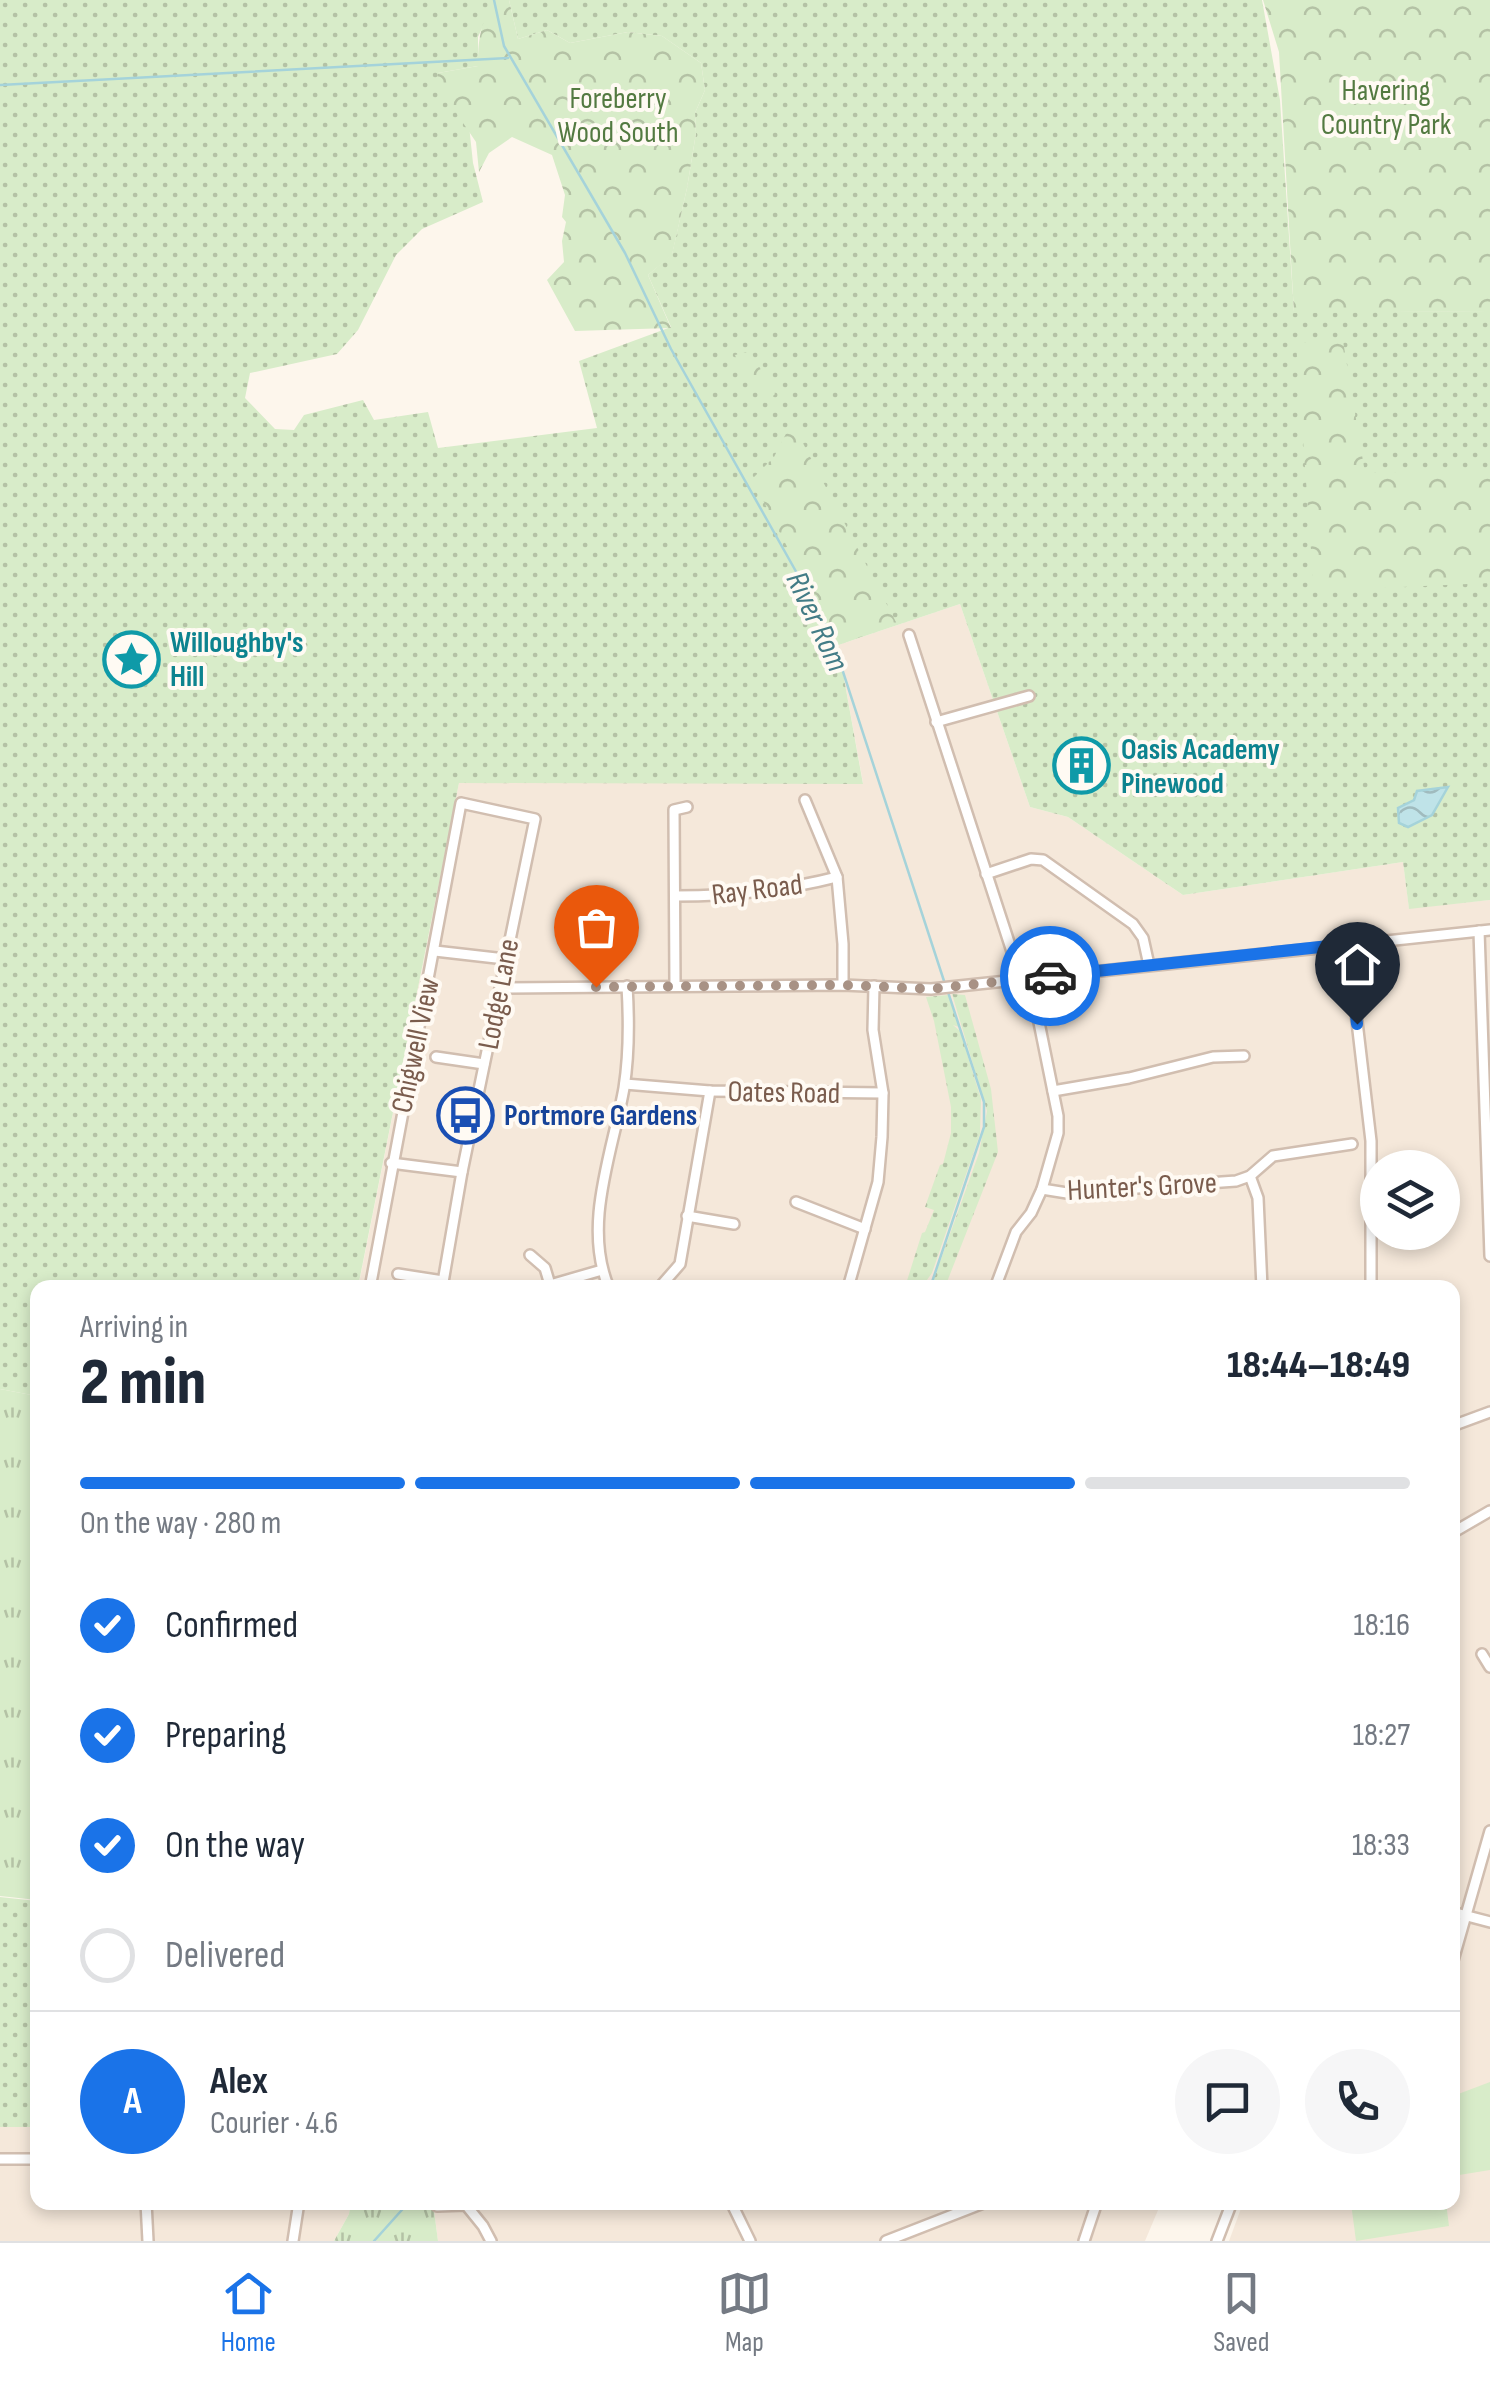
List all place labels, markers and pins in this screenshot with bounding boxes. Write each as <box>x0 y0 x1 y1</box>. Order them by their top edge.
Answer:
place label: Willoughby's Hill <box>170 625 304 695</box>
place icon: Willoughby's Hill <box>101 629 161 689</box>
place label: Oasis Academy Pinewood <box>1121 732 1280 802</box>
building icon: Oasis Academy Pinewood <box>1052 736 1112 796</box>
pin <box>554 885 639 988</box>
pin <box>1315 922 1400 1025</box>
bus stop icon: Portmore Gardens <box>435 1085 495 1145</box>
place label: Portmore Gardens <box>504 1098 697 1134</box>

